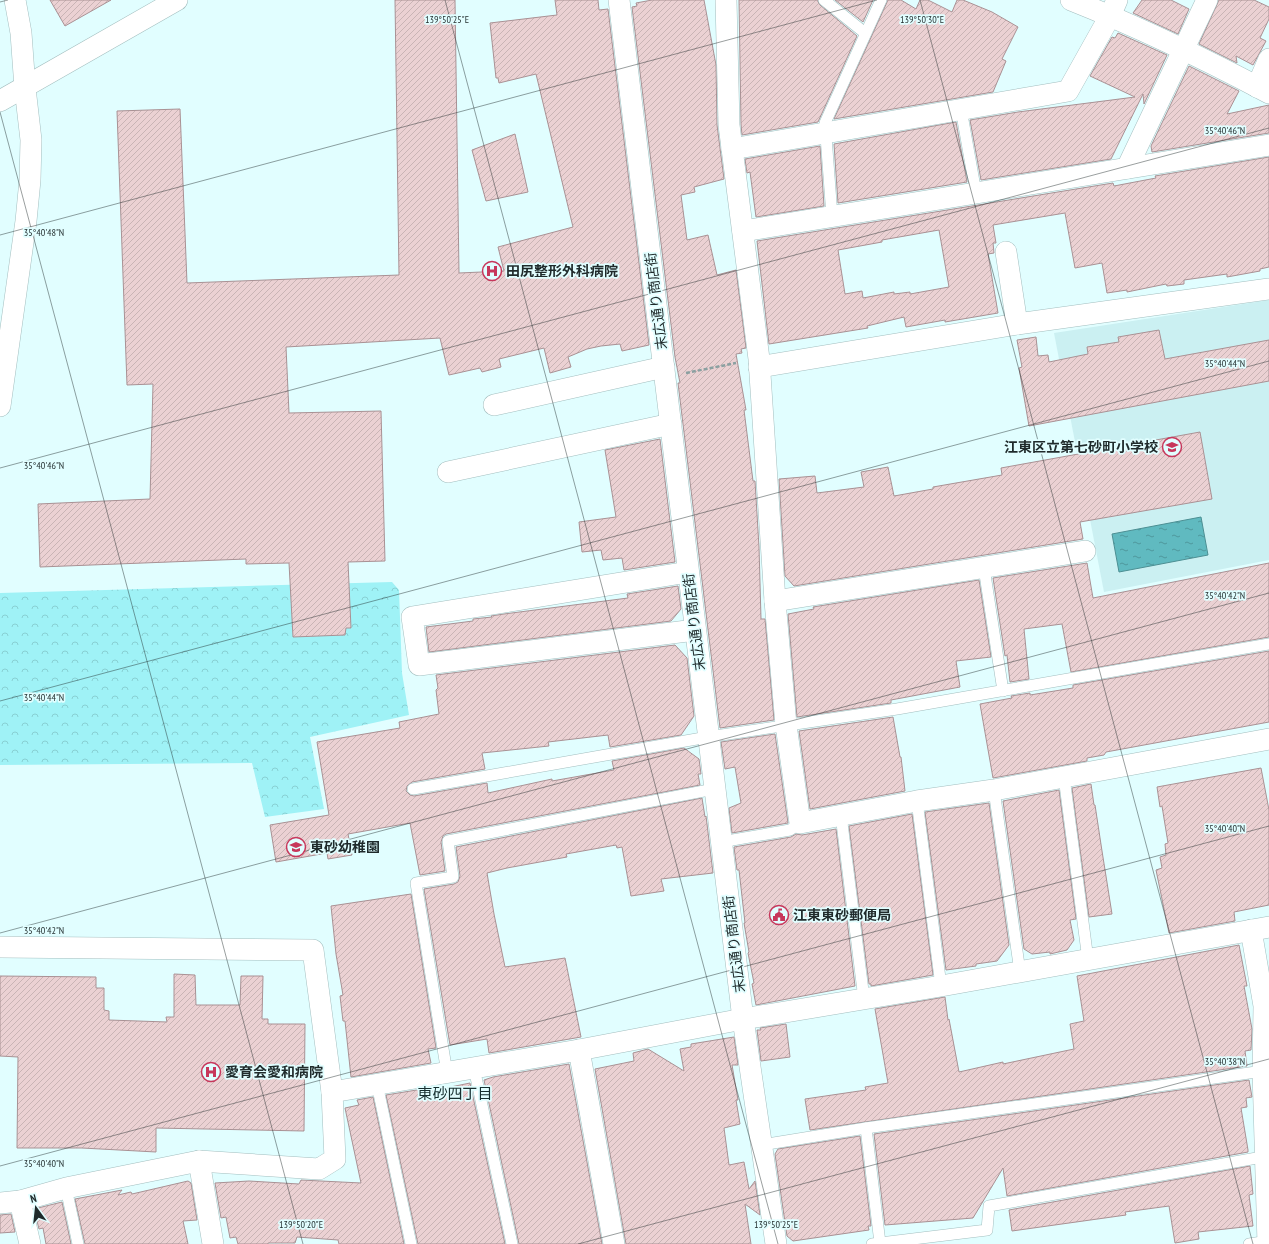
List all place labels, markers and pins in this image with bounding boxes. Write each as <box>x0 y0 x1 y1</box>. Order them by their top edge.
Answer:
hospital icon: 田尻整形外科病院 <box>481 260 503 282</box>
place label: 田尻整形外科病院 <box>506 262 618 280</box>
school or university icon: 江東区立第七砂町小学校 <box>1161 436 1183 458</box>
place label: 江東区立第七砂町小学校 <box>1004 438 1158 456</box>
school or university icon: 東砂幼稚園 <box>285 836 307 858</box>
place label: 東砂幼稚園 <box>310 838 380 856</box>
public building icon: 江東東砂郵便局 <box>768 904 790 926</box>
place label: 江東東砂郵便局 <box>793 906 891 924</box>
hospital icon: 愛育会愛和病院 <box>200 1061 222 1083</box>
place label: 愛育会愛和病院 <box>225 1063 323 1081</box>

